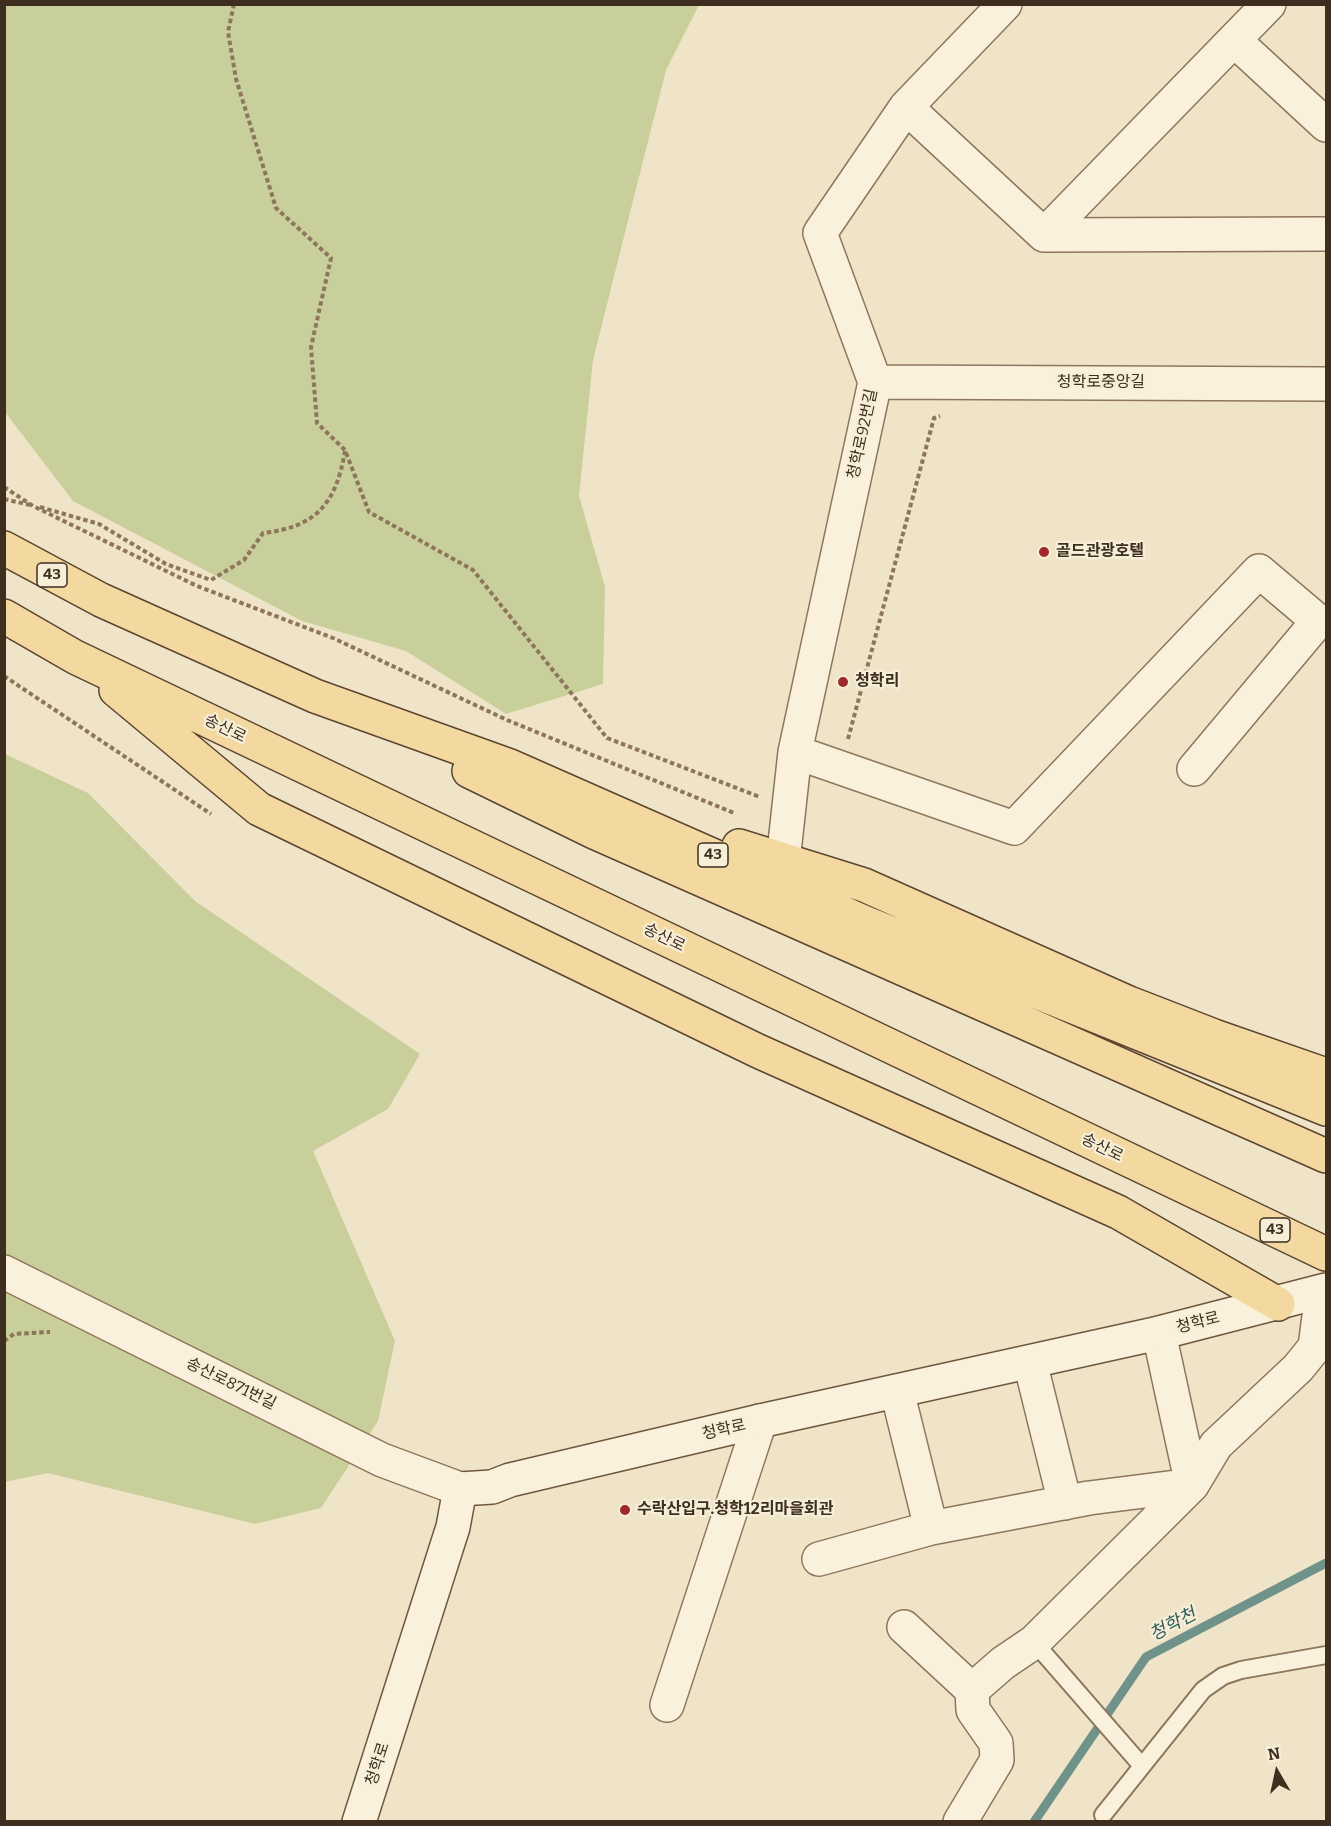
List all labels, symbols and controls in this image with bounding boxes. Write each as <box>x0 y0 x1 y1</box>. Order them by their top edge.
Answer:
street label: 청학로중앙길 <box>1057 373 1145 393</box>
street label: 청학로92번길 <box>844 387 882 481</box>
place label: 골드관광호텔 <box>1056 542 1144 562</box>
marker: 골드관광호텔 <box>1037 545 1051 559</box>
road number: 43 <box>37 563 67 587</box>
place label: 청학리 <box>855 672 899 692</box>
marker: 청학리 <box>836 675 850 689</box>
street label: 송산로 <box>201 711 249 747</box>
road number: 43 <box>698 843 728 867</box>
street label: 송산로 <box>640 920 688 956</box>
street label: 송산로 <box>1078 1130 1126 1166</box>
road number: 43 <box>1260 1218 1290 1242</box>
street label: 청학로 <box>1174 1308 1222 1338</box>
street label: 송산로871번길 <box>183 1354 279 1414</box>
street label: 청학로 <box>700 1416 748 1444</box>
place label: 수락산입구.청학12리마을회관 <box>637 1500 833 1520</box>
marker: 수락산입구.청학12리마을회관 <box>618 1503 632 1517</box>
water label: 청학천 <box>1146 1604 1200 1646</box>
street label: 청학로 <box>362 1740 394 1788</box>
north arrow <box>1247 1742 1307 1802</box>
text: N <box>1267 1743 1282 1764</box>

